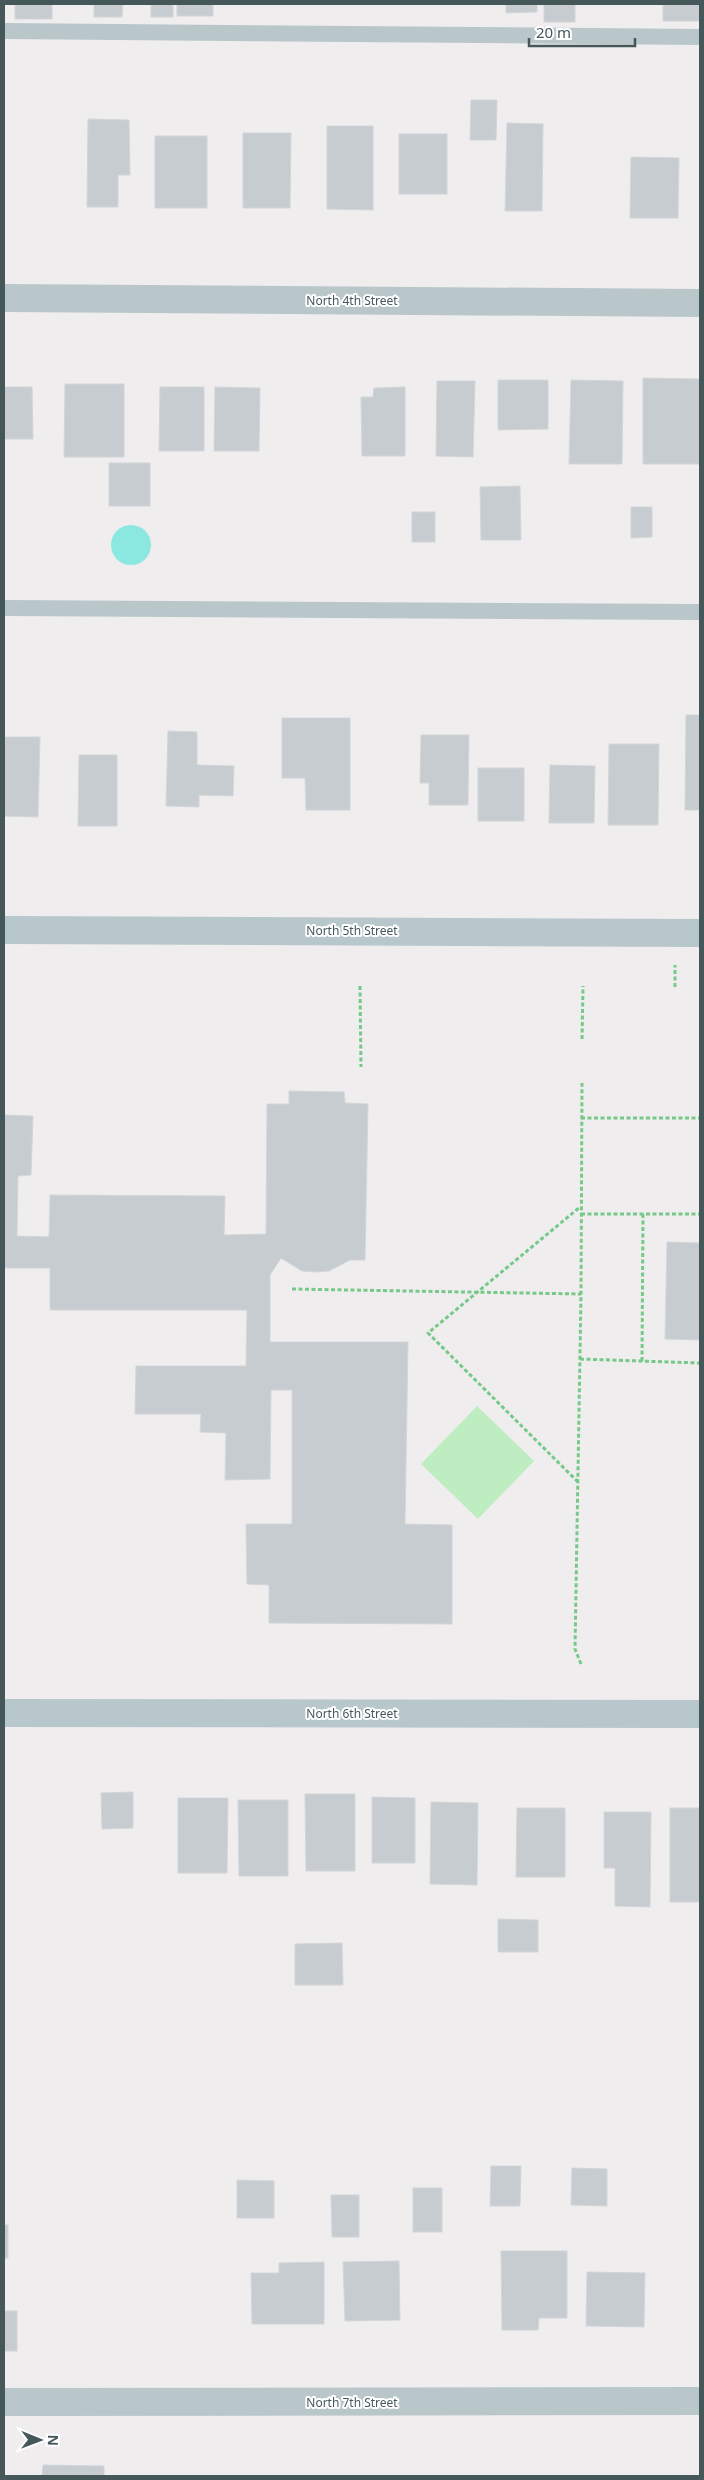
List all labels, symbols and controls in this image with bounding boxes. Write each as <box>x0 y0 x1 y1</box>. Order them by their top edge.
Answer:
scale bar <box>529 15 635 47</box>
text: 20 m <box>536 22 571 42</box>
street label: North 4th Street <box>306 292 398 309</box>
street label: North 5th Street <box>306 922 398 939</box>
street label: North 6th Street <box>306 1705 398 1722</box>
street label: North 7th Street <box>306 2394 398 2411</box>
north arrow <box>15 2415 65 2465</box>
text: N <box>44 2434 63 2446</box>

